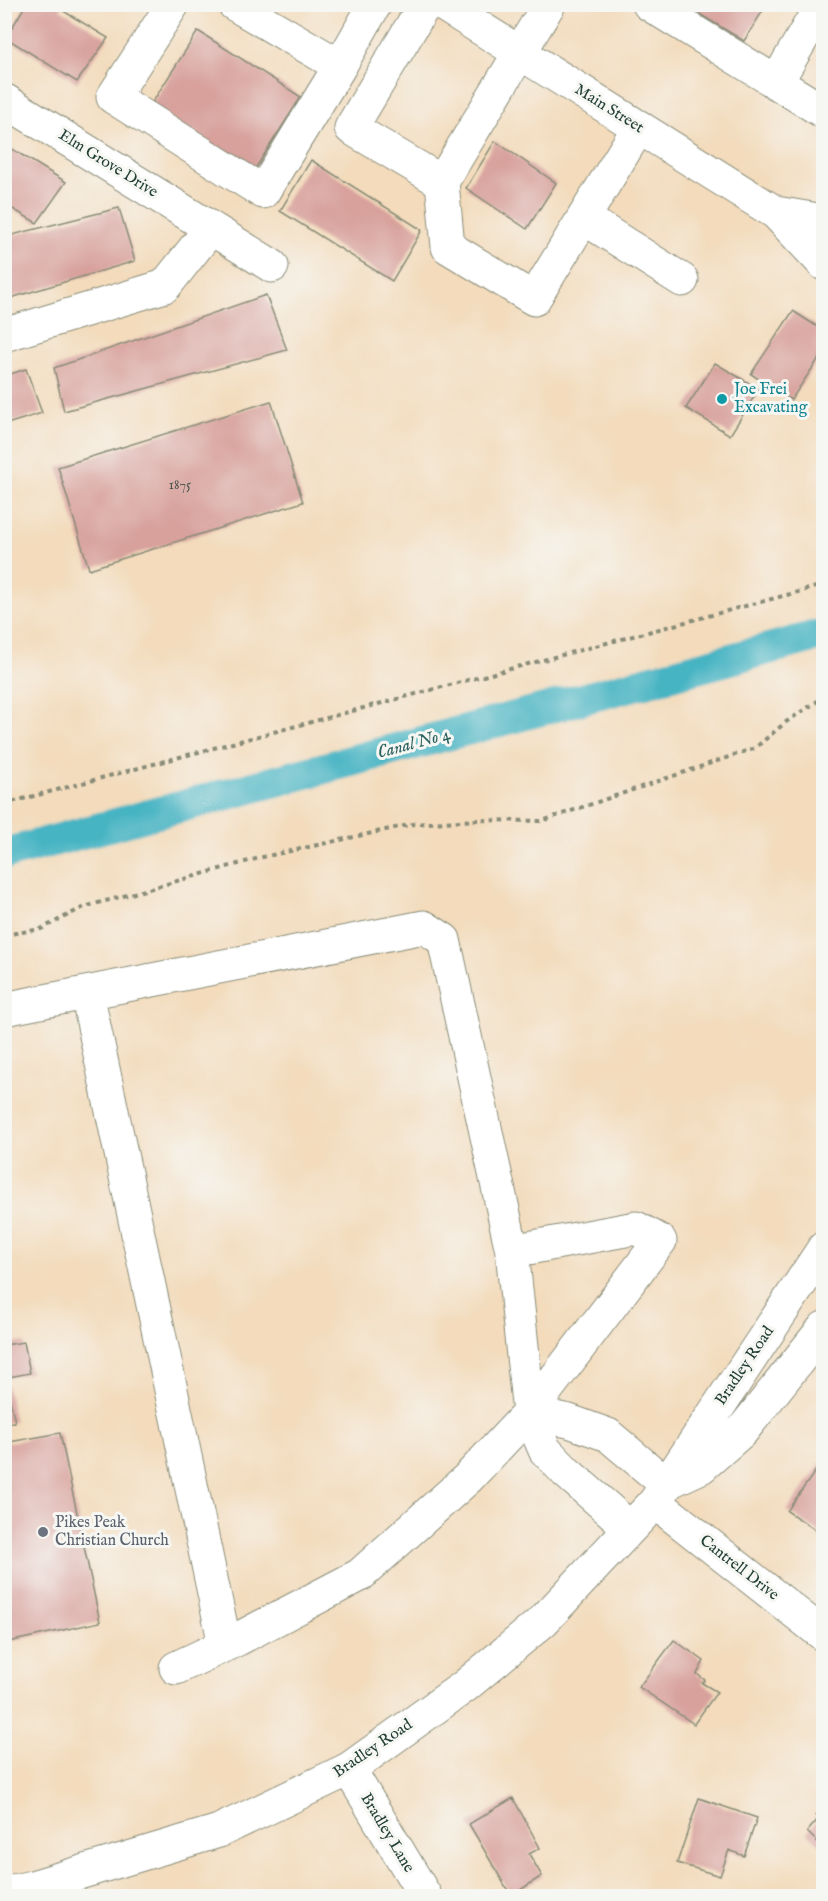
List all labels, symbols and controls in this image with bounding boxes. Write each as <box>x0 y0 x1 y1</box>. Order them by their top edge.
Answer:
street label: Main Street <box>571 80 648 138</box>
street label: Elm Grove Drive <box>55 125 161 203</box>
place label: Joe Frei Excavating <box>732 380 808 418</box>
marker: Joe Frei Excavating <box>715 392 729 406</box>
house number: 1875 <box>169 476 191 494</box>
water label: Canal No 4 <box>375 723 453 765</box>
street label: Bradley Road <box>711 1322 779 1409</box>
place label: Pikes Peak Christian Church <box>55 1513 169 1551</box>
marker: Pikes Peak Christian Church <box>36 1525 50 1539</box>
street label: Cantrell Drive <box>695 1531 783 1605</box>
street label: Bradley Road <box>330 1715 417 1783</box>
street label: Bradley Lane <box>355 1790 419 1876</box>

